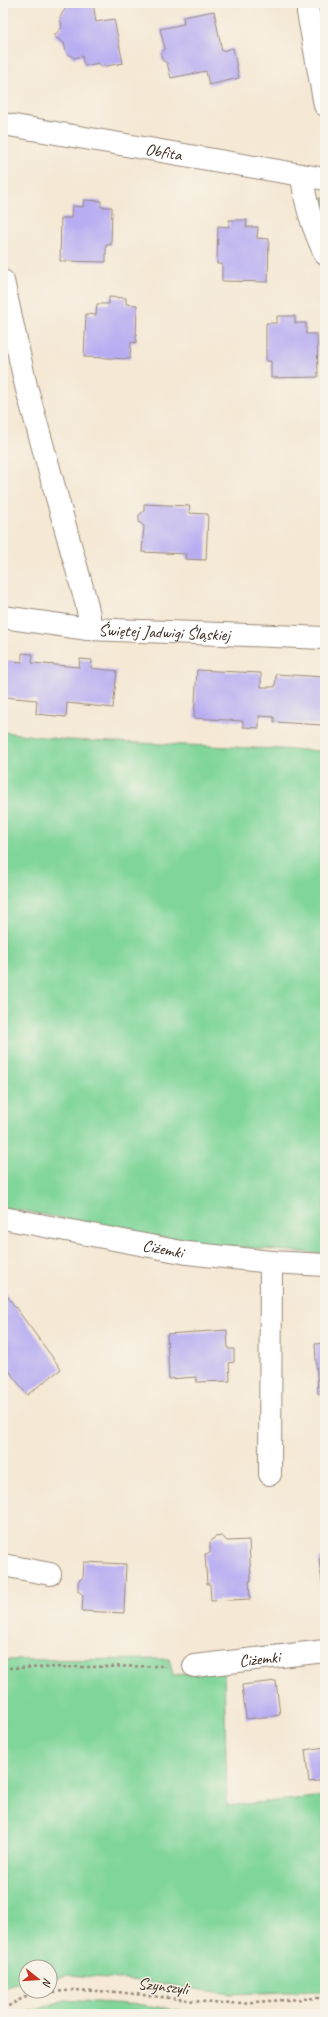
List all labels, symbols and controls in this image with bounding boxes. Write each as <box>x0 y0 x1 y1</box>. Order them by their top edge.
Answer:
street label: Obfita <box>144 138 185 165</box>
street label: Świętej Jadwigi Śląskiej <box>98 618 233 645</box>
street label: Ciżemki <box>141 1234 187 1263</box>
street label: Ciżemki <box>238 1646 283 1671</box>
north arrow <box>18 1959 58 1999</box>
street label: Szynszyli <box>137 1973 191 2000</box>
text: N <box>39 1977 55 1989</box>

